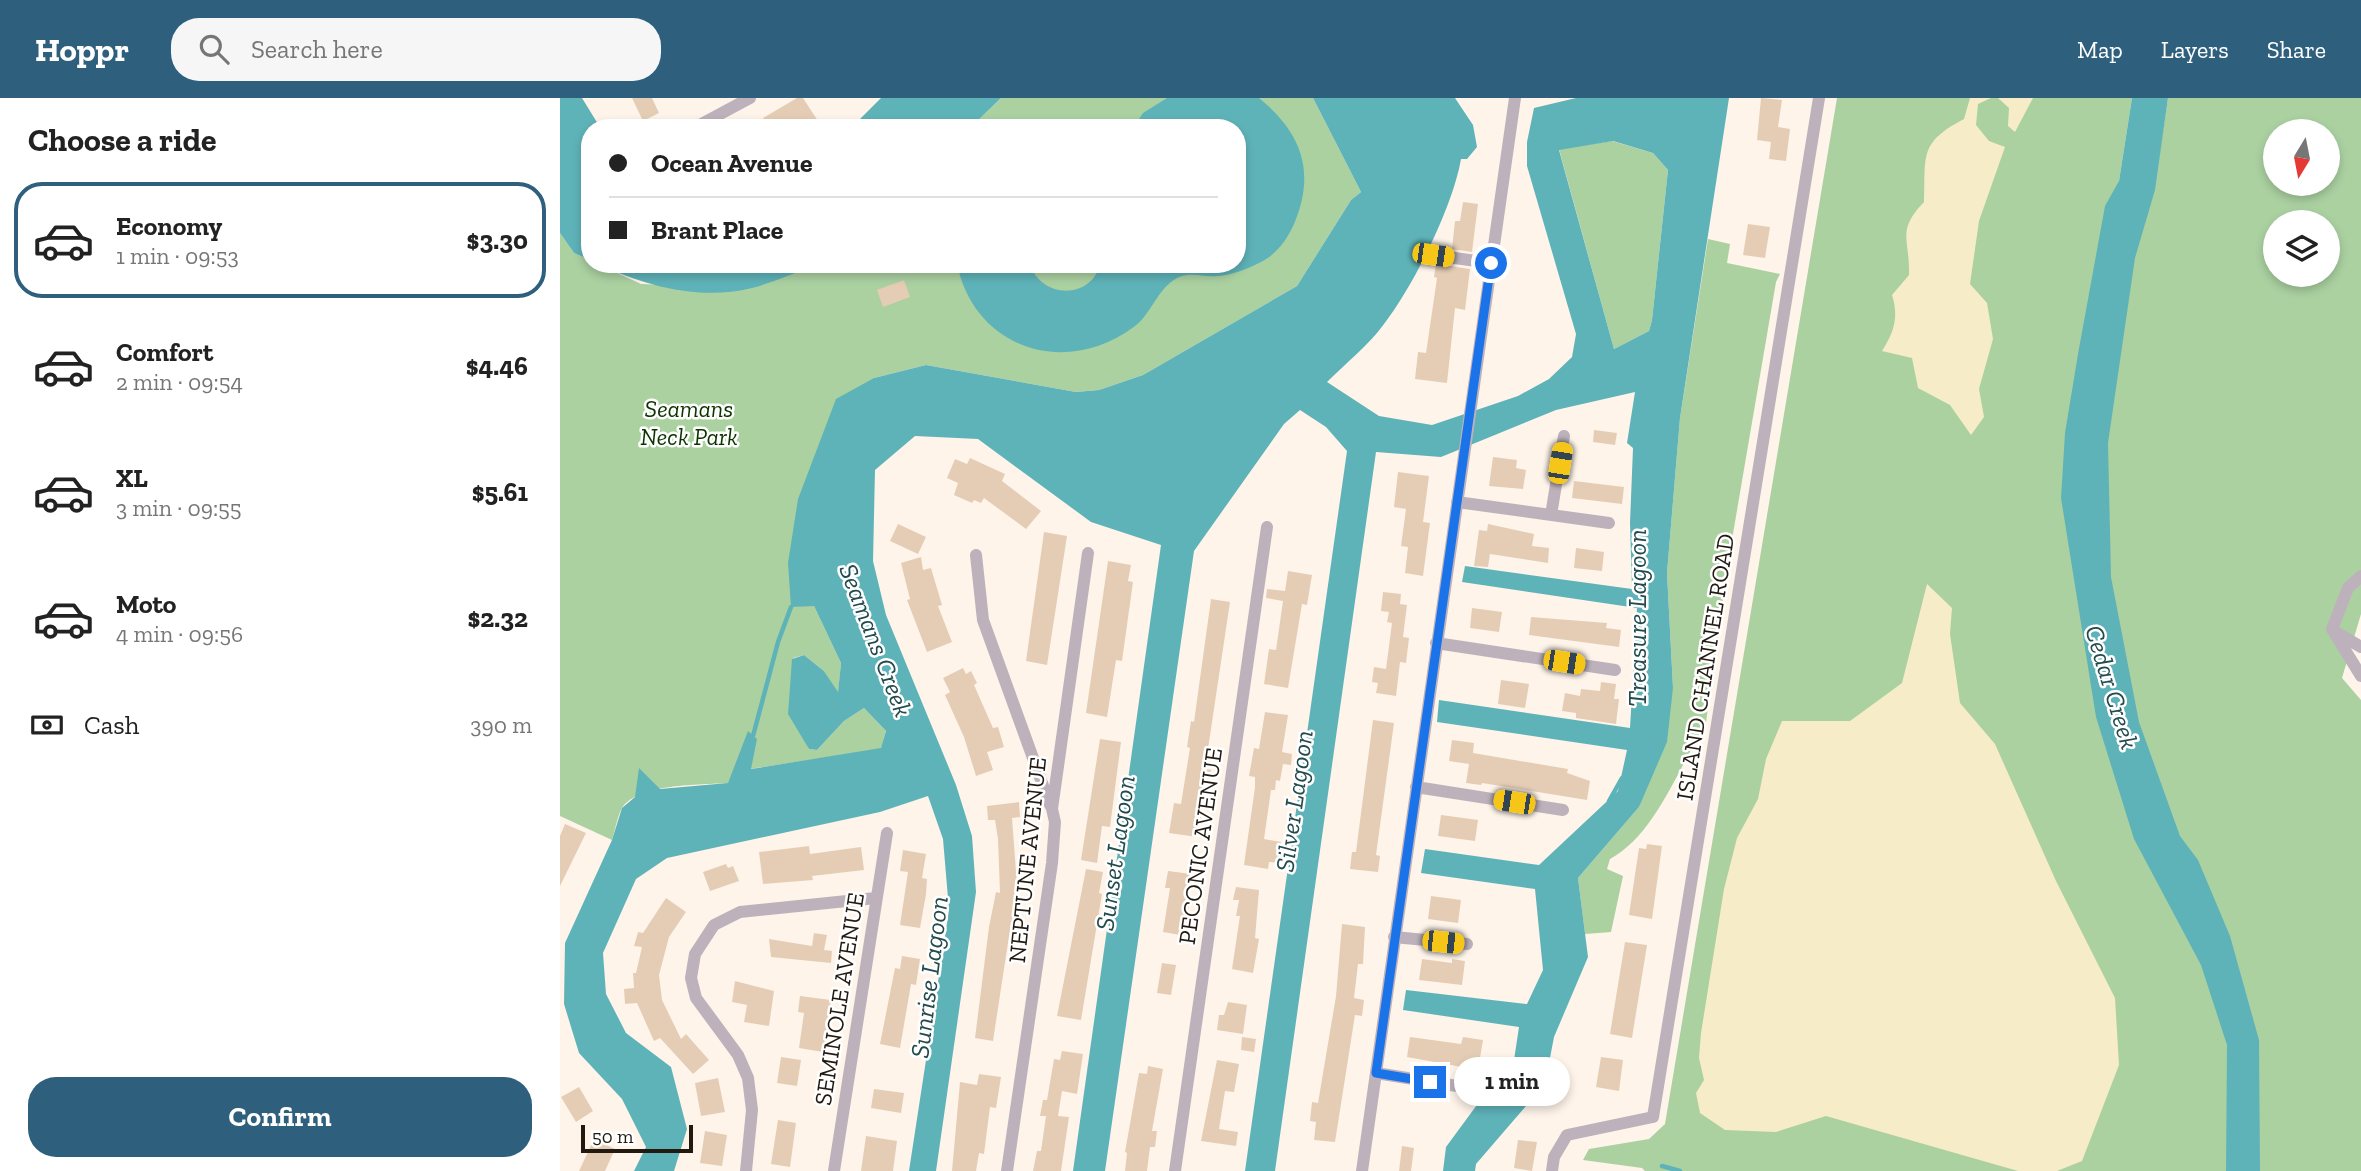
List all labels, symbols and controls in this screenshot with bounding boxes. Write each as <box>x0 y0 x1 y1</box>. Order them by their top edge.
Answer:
search box <box>171 18 661 81</box>
text: Hoppr <box>35 30 129 69</box>
icon: search <box>195 30 233 68</box>
text: Search here <box>251 33 383 65</box>
text: Map <box>2077 35 2123 64</box>
text: Layers <box>2161 35 2229 64</box>
text: Share <box>2267 35 2326 64</box>
north arrow <box>2263 119 2340 196</box>
map controls <box>2263 119 2340 287</box>
text: Choose a ride <box>28 121 216 159</box>
text: Ocean Avenue <box>651 147 813 179</box>
icon: car <box>32 209 95 272</box>
text: Economy <box>116 210 222 242</box>
button: layers <box>2263 210 2340 287</box>
text: Brant Place <box>651 214 783 246</box>
text: $3.30 <box>467 224 528 256</box>
text: 1 min · 09:53 <box>116 242 239 270</box>
car <box>1411 242 1456 268</box>
route start <box>1475 247 1507 279</box>
icon: car <box>32 335 95 398</box>
text: Comfort <box>116 336 213 368</box>
text: $4.46 <box>466 350 528 382</box>
text: 2 min · 09:54 <box>116 368 243 396</box>
park label: Seamans Neck Park <box>640 394 738 451</box>
car <box>1547 441 1574 485</box>
icon: car <box>32 461 95 524</box>
text: XL <box>116 462 148 494</box>
text: $5.61 <box>472 476 528 508</box>
text: 3 min · 09:55 <box>116 494 242 522</box>
water label: Treasure Lagoon <box>1621 529 1653 707</box>
street label: ISLAND CHANNEL ROAD <box>1670 531 1740 803</box>
water label: Seamans Creek <box>832 559 920 721</box>
icon: car <box>32 587 95 650</box>
text: Moto <box>116 588 176 620</box>
text: $2.32 <box>468 602 528 634</box>
text: 4 min · 09:56 <box>116 620 243 648</box>
water label: Cedar Creek <box>2078 621 2146 753</box>
car <box>1542 648 1587 676</box>
icon: cash <box>28 706 66 744</box>
text: Cash <box>84 709 139 741</box>
text: 390 m <box>470 711 532 739</box>
water label: Silver Lagoon <box>1268 728 1320 874</box>
street label: PECONIC AVENUE <box>1172 746 1228 946</box>
street label: NEPTUNE AVENUE <box>1002 756 1052 964</box>
water label: Sunset Lagoon <box>1088 773 1142 933</box>
car <box>1492 788 1537 816</box>
street label: SEMINOLE AVENUE <box>808 891 870 1107</box>
water label: Sunrise Lagoon <box>903 894 955 1060</box>
car <box>1422 929 1465 955</box>
callout: 1 min <box>1454 1058 1570 1107</box>
route end <box>1414 1066 1446 1098</box>
text: 1 min <box>1485 1067 1539 1095</box>
button: Confirm <box>28 1077 532 1157</box>
scale bar <box>581 1122 693 1154</box>
text: 50 m <box>592 1125 633 1148</box>

